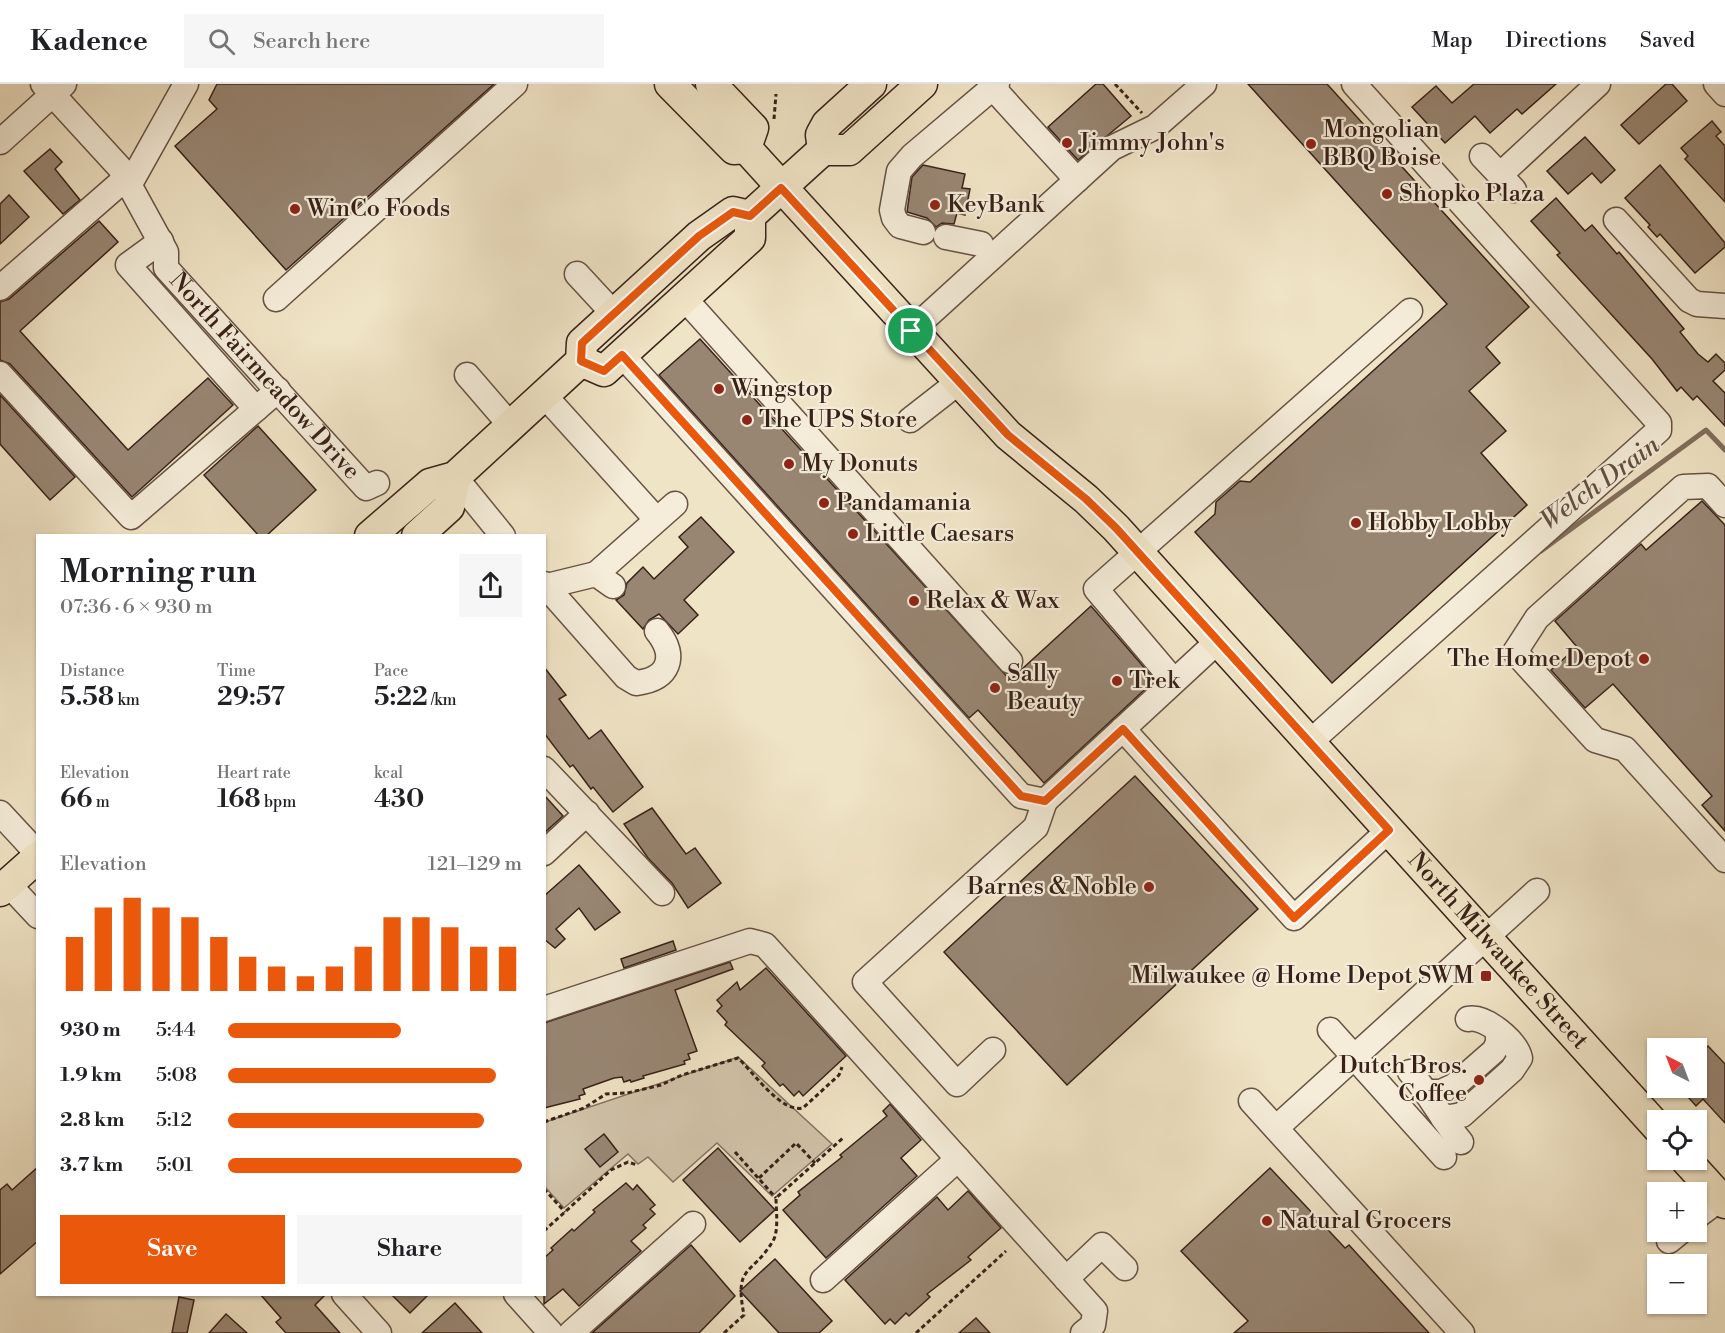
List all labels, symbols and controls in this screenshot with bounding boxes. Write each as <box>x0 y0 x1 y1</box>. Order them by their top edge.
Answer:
search box <box>184 14 604 68</box>
text: Kadence <box>30 24 148 59</box>
icon: search <box>205 25 238 58</box>
text: Search here <box>253 28 370 55</box>
text: Map <box>1431 28 1473 54</box>
text: Directions <box>1506 28 1607 54</box>
text: Saved <box>1640 28 1695 54</box>
place label: Mongolian BBQ Boise <box>1322 115 1441 173</box>
place label: Jimmy John's <box>1078 128 1225 158</box>
marker: Jimmy John's <box>1060 136 1074 150</box>
marker: Mongolian BBQ Boise <box>1304 137 1318 151</box>
place label: Shopko Plaza <box>1399 179 1545 209</box>
marker: Shopko Plaza <box>1380 187 1394 201</box>
place label: KeyBank <box>947 190 1045 220</box>
place label: WinCo Foods <box>306 194 450 224</box>
marker: KeyBank <box>928 198 942 212</box>
marker: WinCo Foods <box>288 202 302 216</box>
street label: North Fairmeadow Drive <box>162 266 366 486</box>
pin <box>885 305 936 356</box>
icon: arrive <box>894 314 927 347</box>
place label: Wingstop <box>730 374 833 404</box>
marker: Wingstop <box>712 382 726 396</box>
place label: The UPS Store <box>759 405 917 435</box>
marker: The UPS Store <box>740 413 754 427</box>
water label: Welch Drain <box>1534 429 1666 537</box>
place label: My Donuts <box>801 449 918 479</box>
marker: My Donuts <box>782 457 796 471</box>
place label: Pandamania <box>836 488 972 518</box>
marker: Pandamania <box>817 496 831 510</box>
place label: Hobby Lobby <box>1368 508 1513 538</box>
marker: Hobby Lobby <box>1349 516 1363 530</box>
place label: Little Caesars <box>865 519 1014 549</box>
marker: Little Caesars <box>846 527 860 541</box>
text: Morning run <box>60 552 257 593</box>
button: share <box>459 554 522 617</box>
place label: Relax & Wax <box>926 586 1060 616</box>
marker: Relax & Wax <box>907 594 921 608</box>
text: 07:36 · 6 × 930 m <box>60 595 213 620</box>
place label: The Home Depot <box>1447 644 1632 674</box>
marker: The Home Depot <box>1637 652 1651 666</box>
place label: Sally Beauty <box>1006 659 1082 717</box>
text: Distance <box>60 661 125 681</box>
text: Time <box>217 661 256 681</box>
text: Pace <box>374 661 408 681</box>
place label: Trek <box>1129 666 1181 696</box>
marker: Trek <box>1110 674 1124 688</box>
text: 5.58 <box>60 681 114 713</box>
text: 29:57 <box>217 681 285 713</box>
text: 5:22 <box>374 681 428 713</box>
marker: Sally Beauty <box>988 681 1002 695</box>
text: km <box>114 690 140 710</box>
text: /km <box>428 690 457 710</box>
text: Elevation <box>60 763 129 783</box>
text: Heart rate <box>217 763 291 783</box>
text: kcal <box>374 763 403 783</box>
text: 66 <box>60 783 92 815</box>
text: 168 <box>217 783 261 815</box>
text: 430 <box>374 783 424 815</box>
text: m <box>92 792 110 812</box>
text: bpm <box>261 792 296 812</box>
street label: North Milwaukee Street <box>1401 846 1595 1056</box>
text: Elevation <box>60 852 147 877</box>
text: 121–129 m <box>428 852 522 877</box>
place label: Barnes & Noble <box>966 872 1137 902</box>
marker: Barnes & Noble <box>1142 880 1156 894</box>
place label: Milwaukee @ Home Depot SWM <box>1130 961 1474 991</box>
marker: Milwaukee @ Home Depot SWM <box>1479 969 1493 983</box>
text: 930 m <box>60 1018 121 1043</box>
text: 5:44 <box>156 1018 196 1043</box>
north arrow <box>1647 1038 1707 1098</box>
map controls <box>1647 1038 1707 1314</box>
place label: Dutch Bros. Coffee <box>1339 1051 1467 1109</box>
text: 1.9 km <box>60 1063 122 1088</box>
text: 5:08 <box>156 1063 197 1088</box>
marker: Dutch Bros. Coffee <box>1472 1073 1486 1087</box>
text: 2.8 km <box>60 1108 124 1133</box>
text: 5:12 <box>156 1108 192 1133</box>
button: locate <box>1647 1110 1707 1170</box>
text: 3.7 km <box>60 1153 123 1178</box>
text: 5:01 <box>156 1153 193 1178</box>
button: + <box>1647 1182 1707 1242</box>
place label: Natural Grocers <box>1279 1206 1452 1236</box>
marker: Natural Grocers <box>1260 1214 1274 1228</box>
button: Save <box>60 1215 285 1284</box>
button: Share <box>297 1215 522 1284</box>
button: − <box>1647 1254 1707 1314</box>

